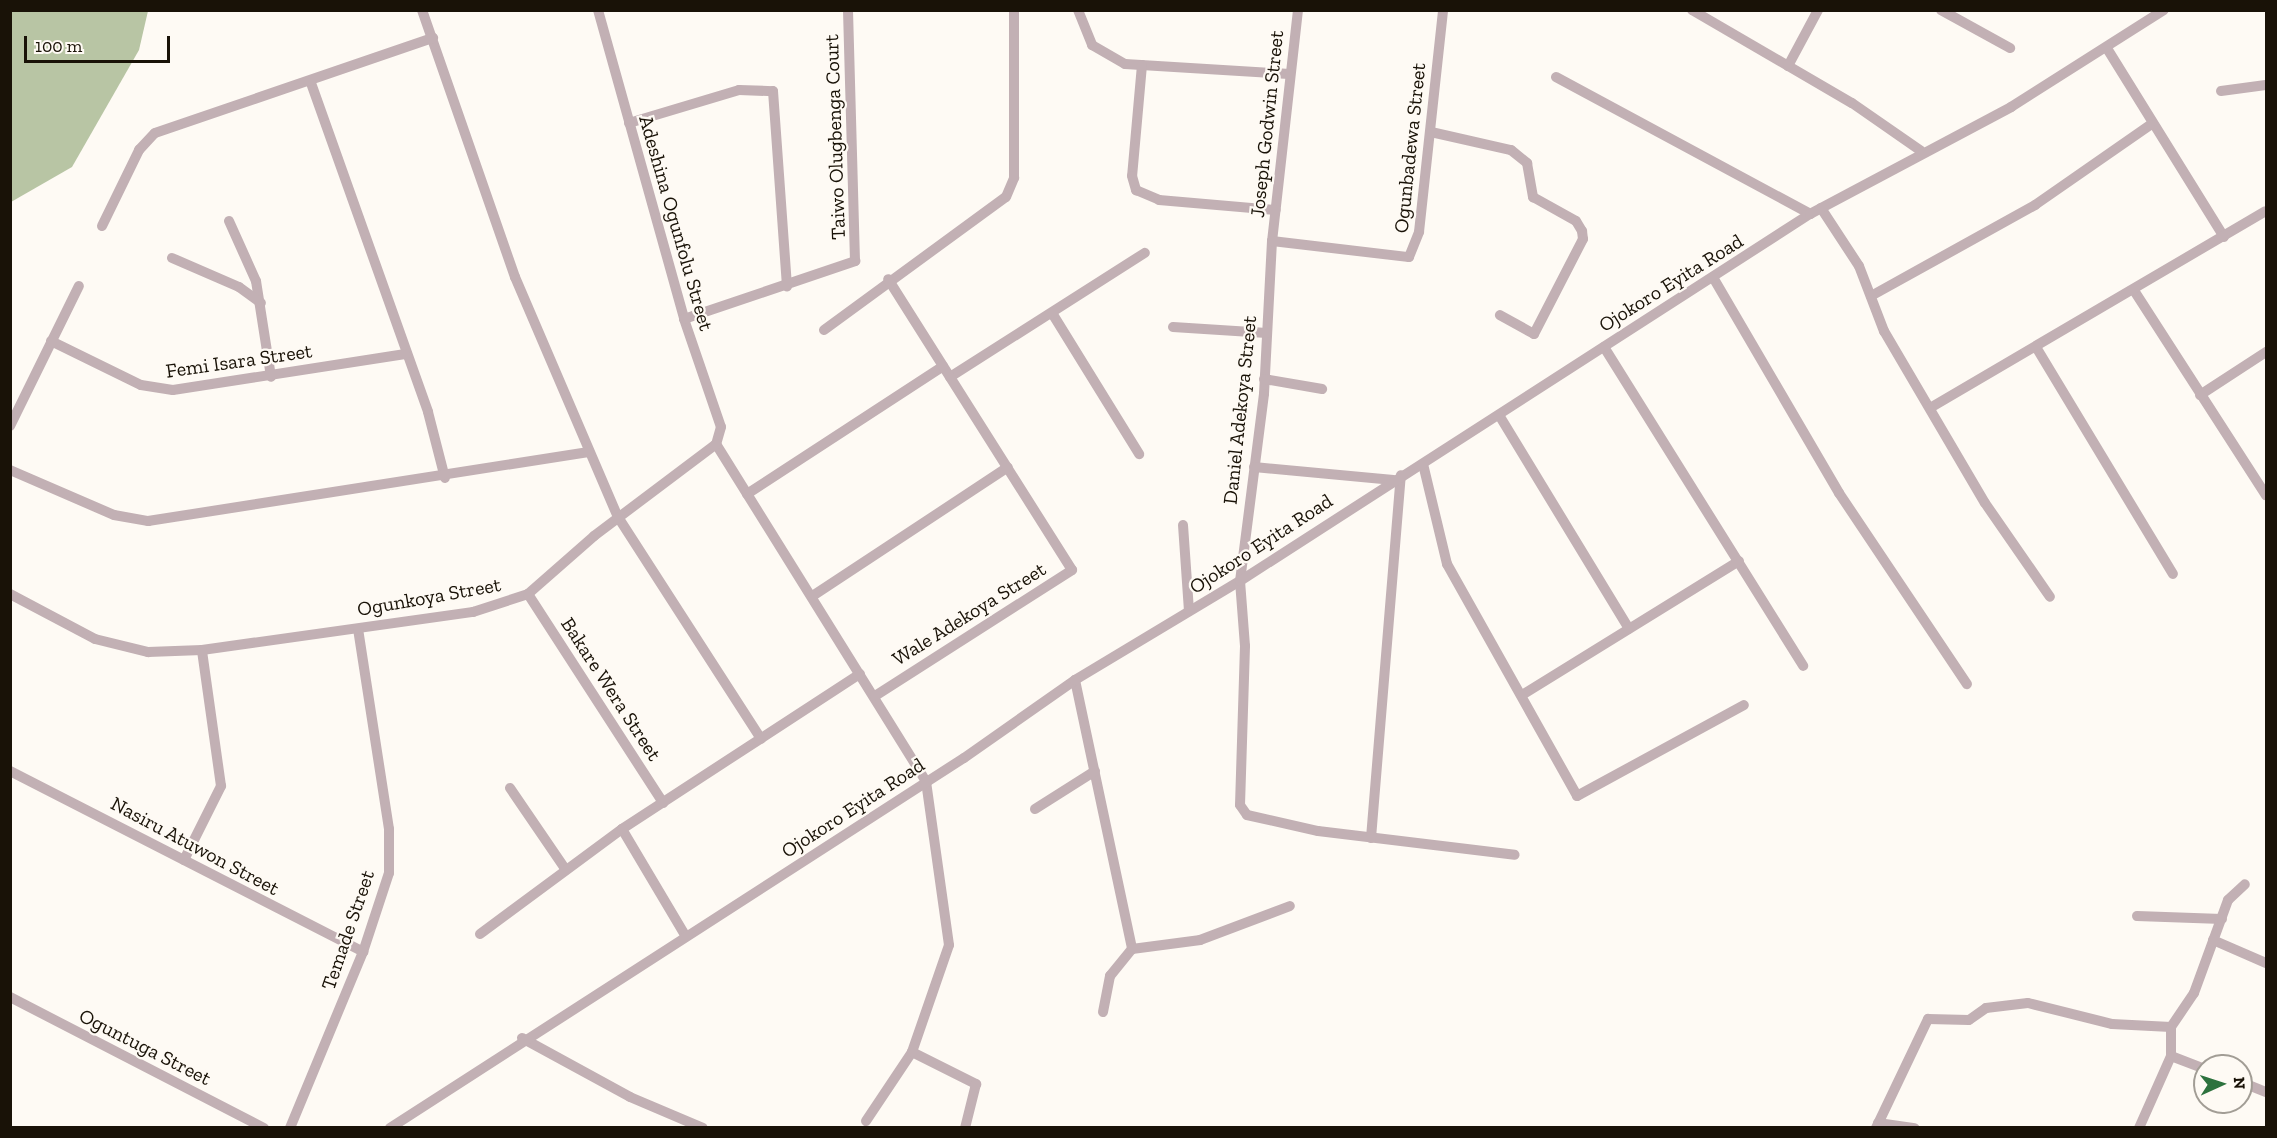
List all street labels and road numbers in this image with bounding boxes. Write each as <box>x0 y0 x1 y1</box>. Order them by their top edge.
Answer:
street label: Joseph Godwin Street <box>1245 29 1289 219</box>
street label: Taiwo Olugbenga Court <box>819 34 851 240</box>
street label: Ogunbadewa Street <box>1389 62 1431 234</box>
street label: Adeshina Ogunfolu Street <box>634 113 718 333</box>
street label: Ojokoro Eyita Road <box>1594 229 1748 337</box>
street label: Daniel Adekoya Street <box>1218 314 1262 506</box>
street label: Femi Isara Street <box>164 339 314 383</box>
street label: Ojokoro Eyita Road <box>1185 489 1337 599</box>
street label: Wale Adekoya Street <box>888 557 1050 671</box>
street label: Ogunkoya Street <box>355 573 503 621</box>
street label: Bakare Wera Street <box>556 613 666 765</box>
street label: Ojokoro Eyita Road <box>777 753 929 863</box>
street label: Nasiru Atuwon Street <box>107 791 283 901</box>
street label: Temade Street <box>316 867 380 993</box>
street label: Oguntuga Street <box>75 1003 215 1091</box>

